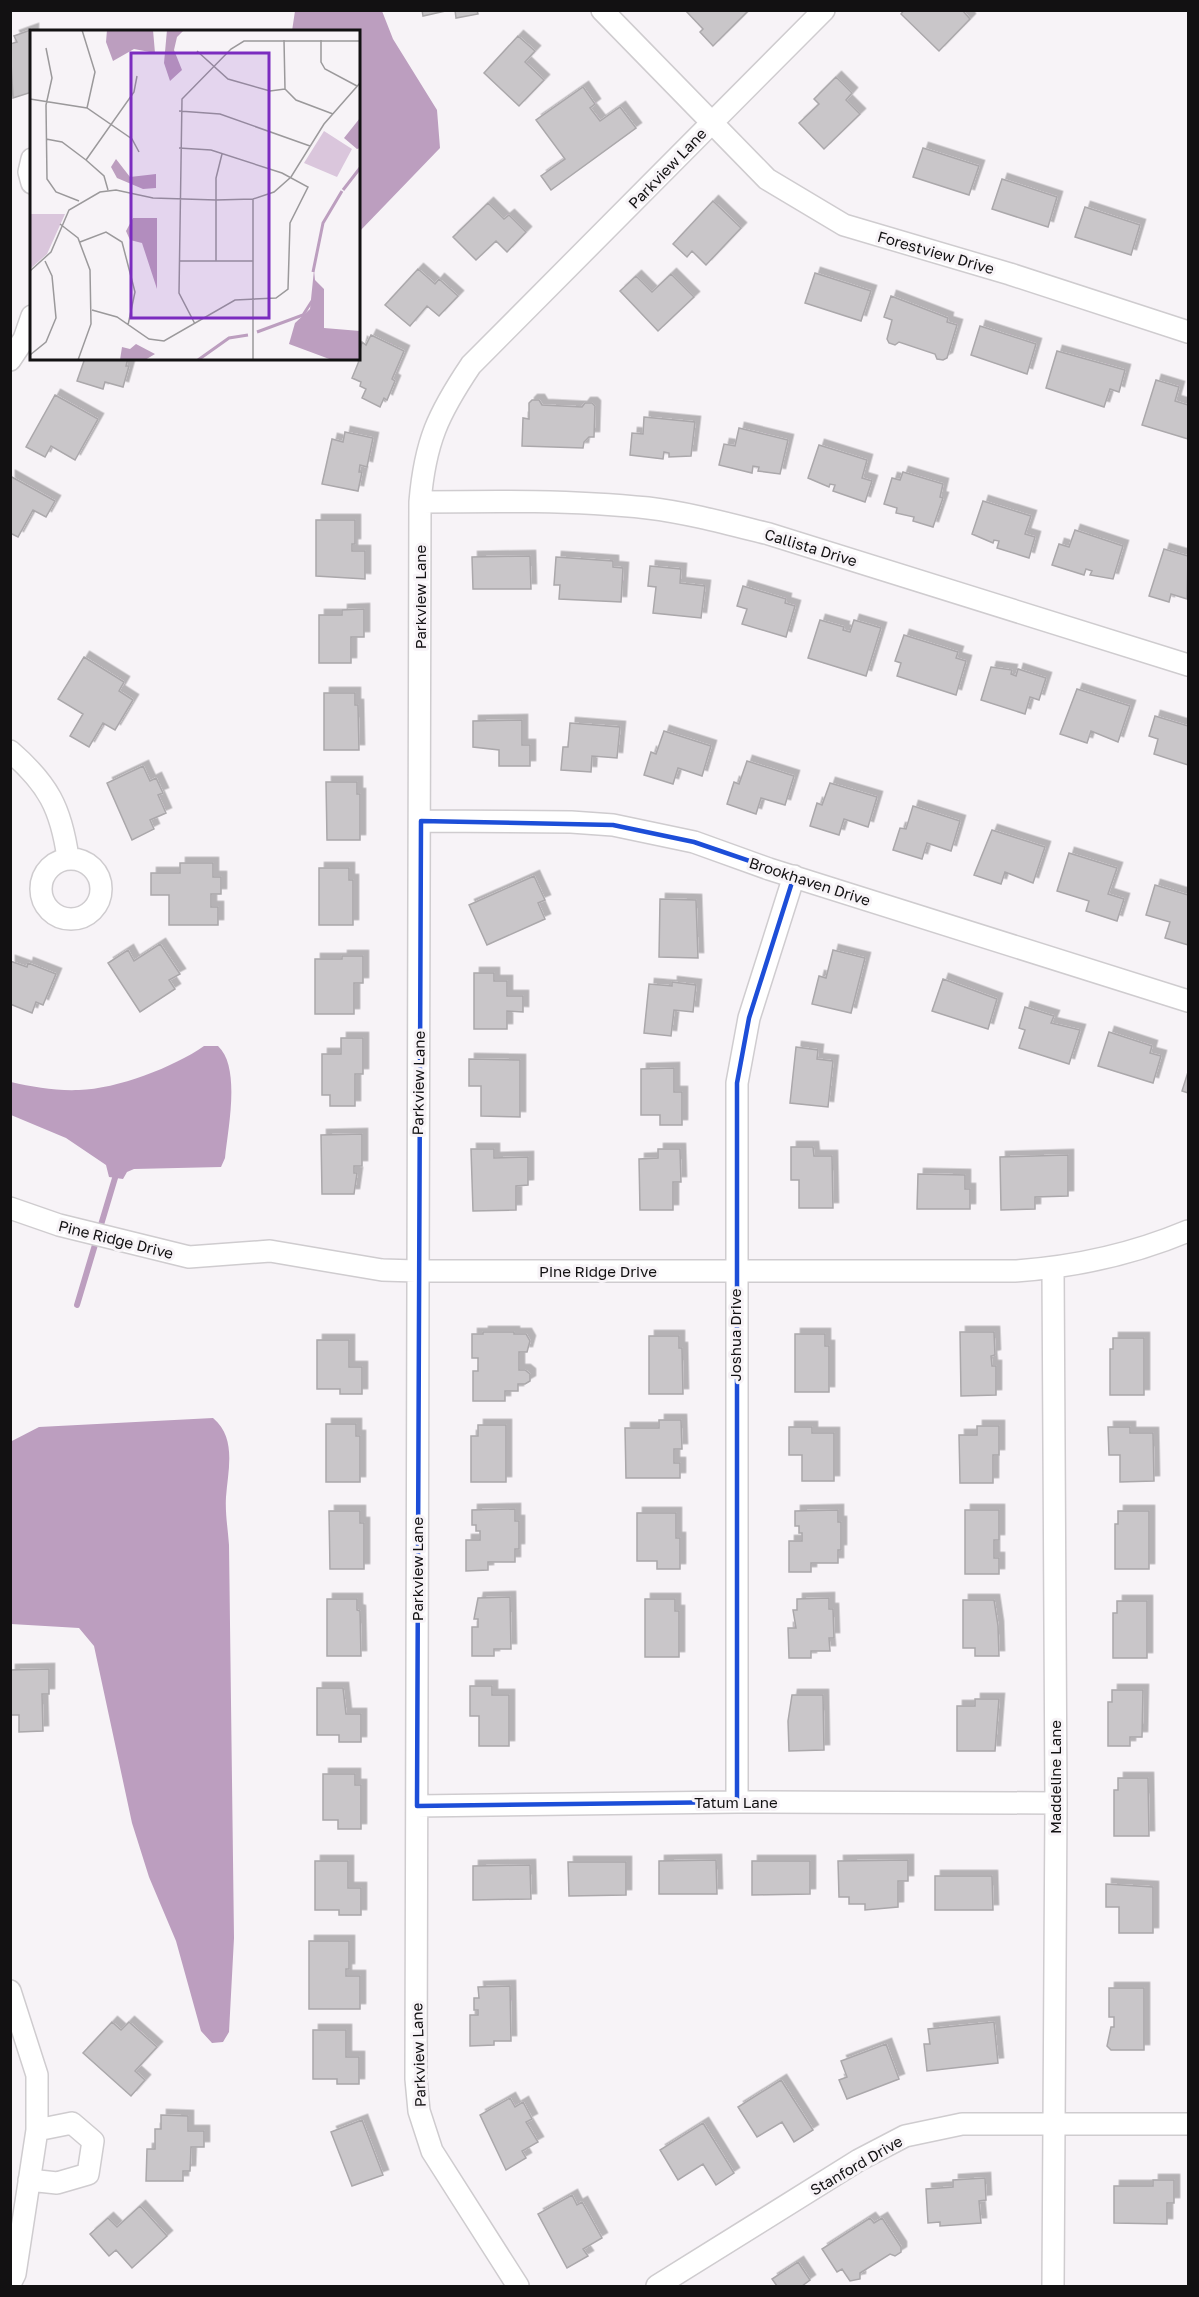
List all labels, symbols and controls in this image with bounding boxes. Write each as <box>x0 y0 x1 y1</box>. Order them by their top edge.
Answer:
inset map <box>30 30 360 360</box>
street label: Parkview Lane <box>624 124 710 212</box>
street label: Forestview Drive <box>876 227 997 277</box>
street label: Callista Drive <box>763 524 860 570</box>
street label: Parkview Lane <box>411 544 429 649</box>
street label: Brookhaven Drive <box>747 853 873 909</box>
street label: Parkview Lane <box>408 1030 428 1135</box>
street label: Pine Ridge Drive <box>57 1216 176 1262</box>
street label: Pine Ridge Drive <box>539 1262 657 1280</box>
street label: Joshua Drive <box>726 1288 744 1381</box>
street label: Parkview Lane <box>408 1516 426 1621</box>
street label: Maddeline Lane <box>1046 1720 1064 1834</box>
street label: Tatum Lane <box>694 1793 778 1811</box>
street label: Parkview Lane <box>407 2002 429 2108</box>
street label: Stanford Drive <box>807 2131 905 2199</box>

